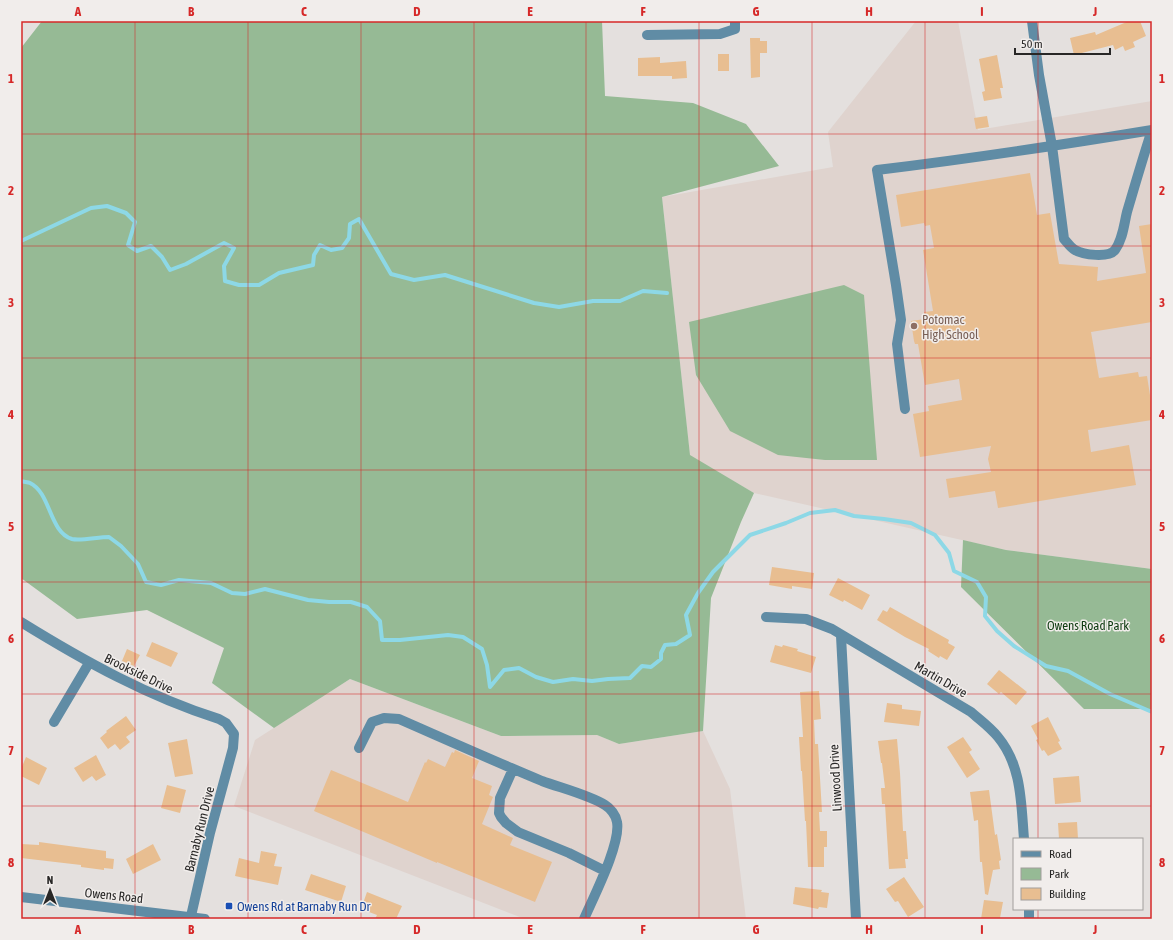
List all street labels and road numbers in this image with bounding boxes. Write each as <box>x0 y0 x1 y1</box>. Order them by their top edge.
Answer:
street label: Brookside Drive <box>102 650 176 697</box>
street label: Martin Drive <box>912 658 970 701</box>
street label: Linwood Drive <box>826 744 845 812</box>
street label: Barnaby Run Drive <box>182 785 217 873</box>
street label: Owens Road <box>84 885 144 906</box>

